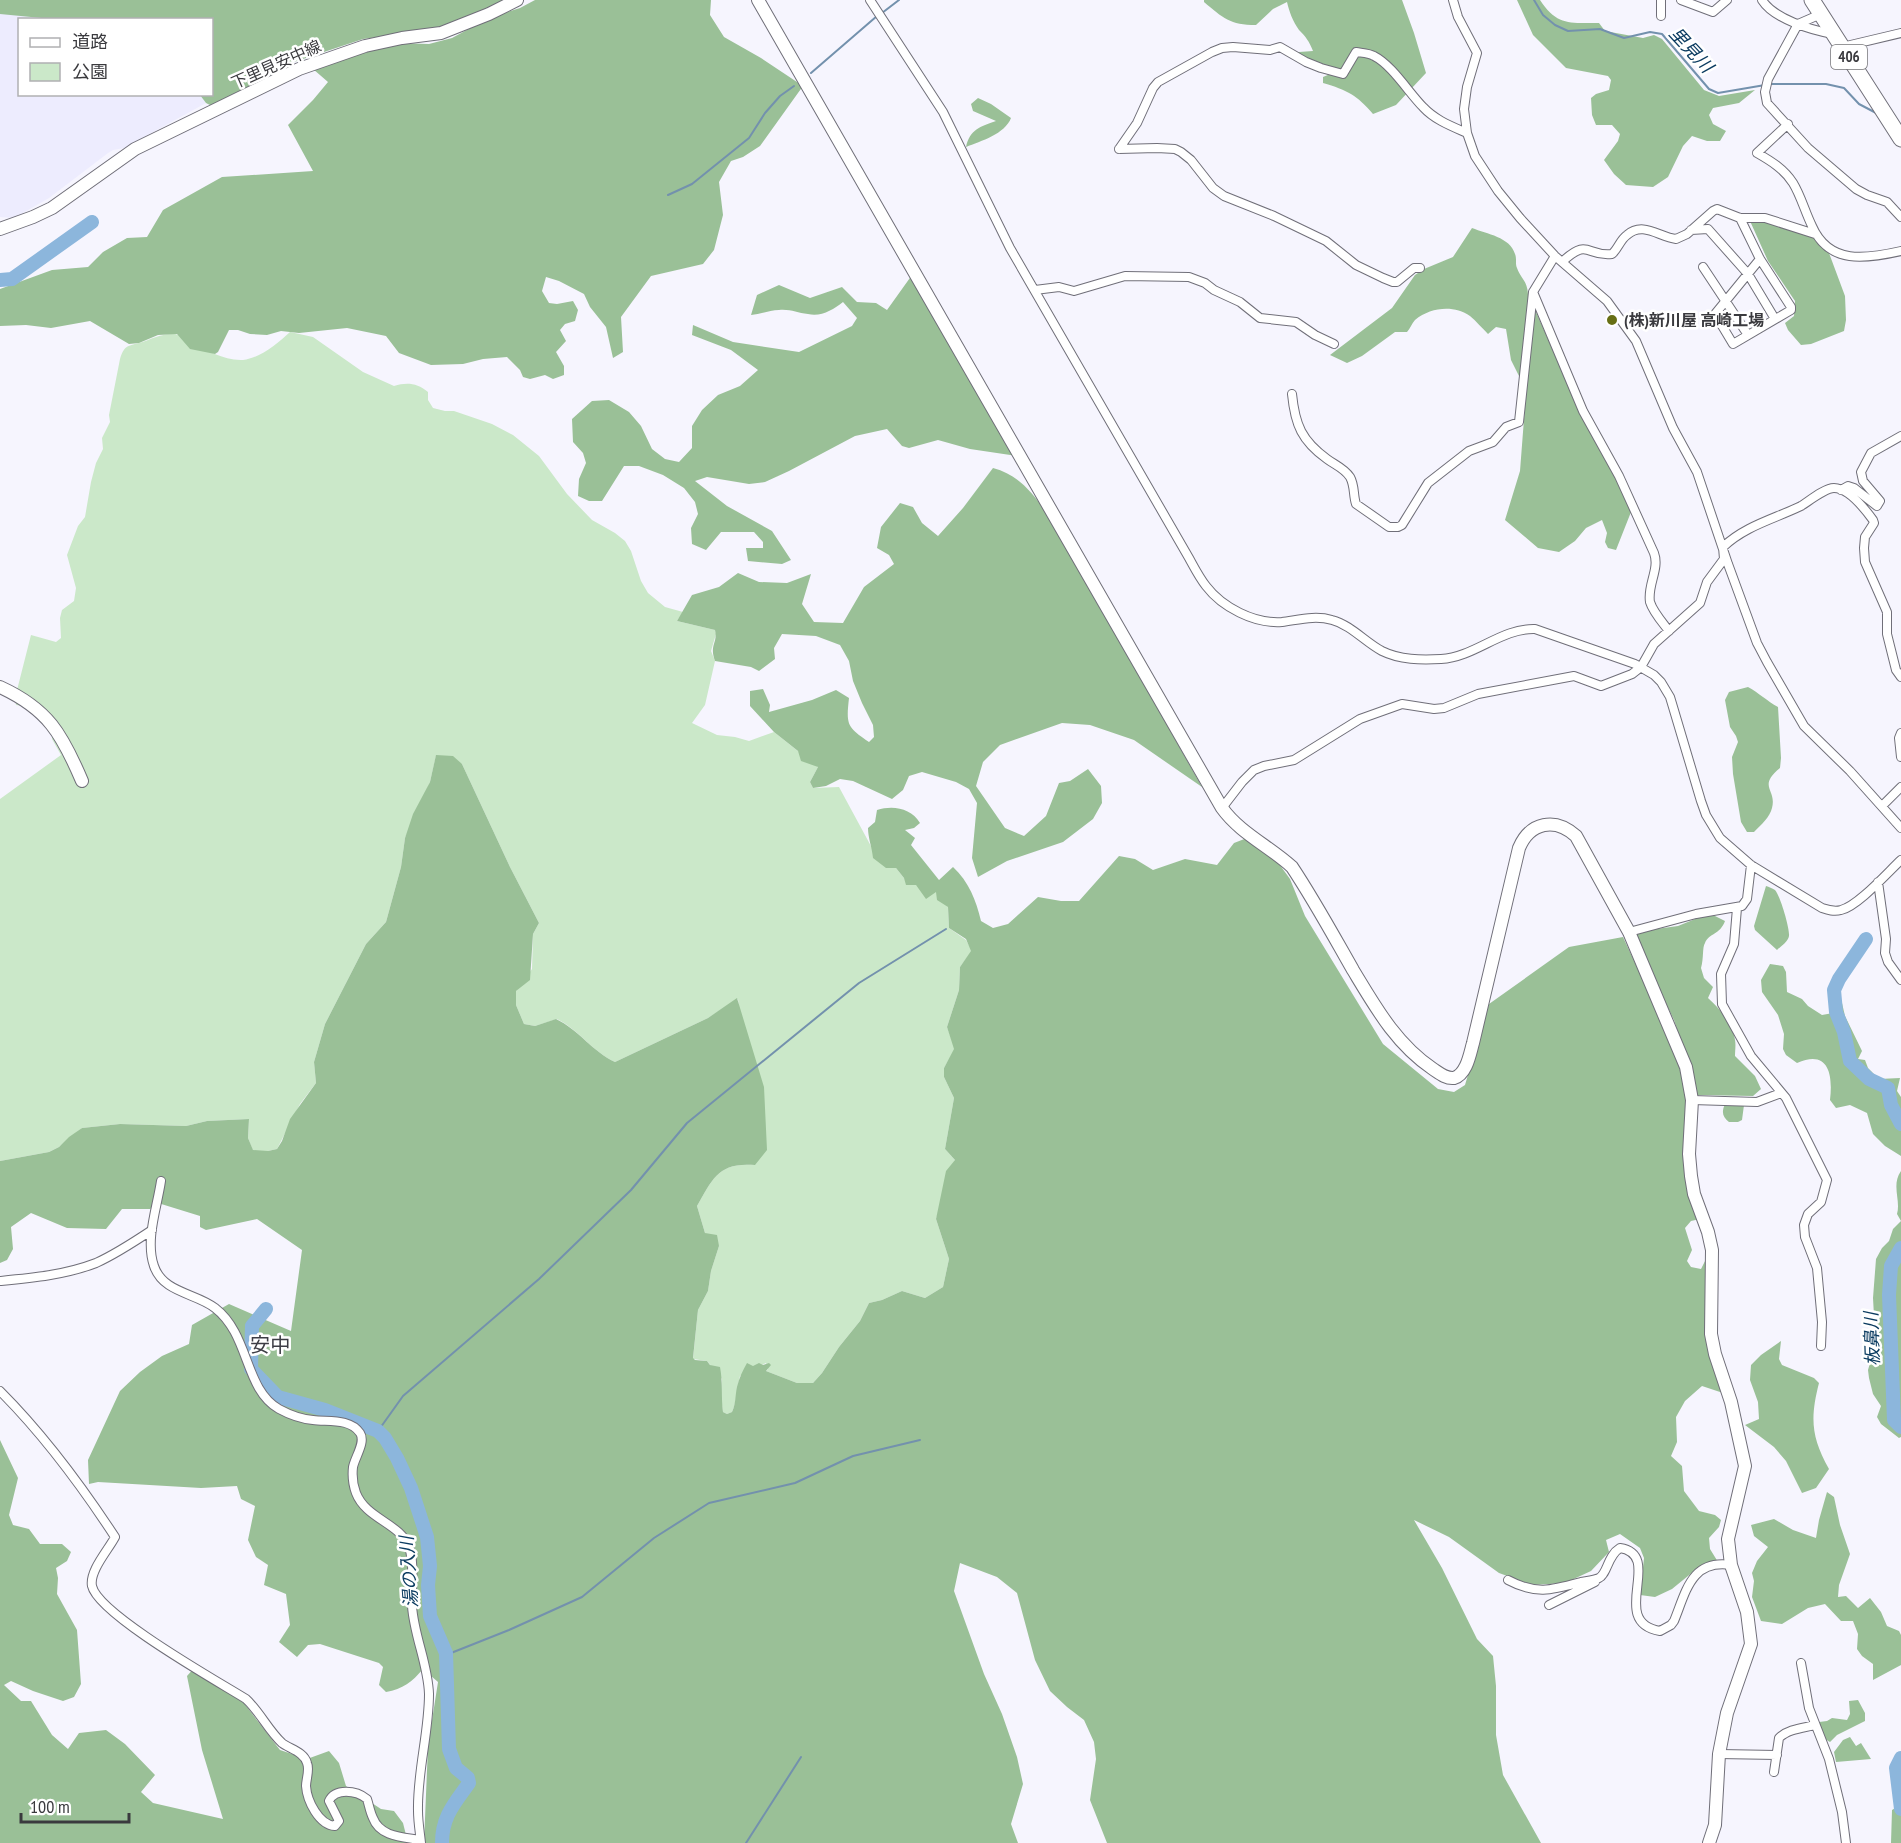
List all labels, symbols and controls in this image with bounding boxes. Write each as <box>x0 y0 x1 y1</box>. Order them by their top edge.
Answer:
legend <box>18 18 213 96</box>
water label: 里見川 <box>1665 22 1720 79</box>
text: 道路 <box>72 30 108 53</box>
street label: 下里見安中線 <box>228 35 324 93</box>
road number: 406 <box>1831 45 1867 69</box>
text: 公園 <box>72 60 108 83</box>
place label: (株)新川屋 高崎工場 <box>1624 310 1764 330</box>
marker: (株)新川屋 高崎工場 <box>1605 313 1619 327</box>
water label: 板鼻川 <box>1859 1310 1884 1366</box>
district label: 安中 <box>250 1332 290 1358</box>
water label: 湯の入川 <box>394 1533 422 1609</box>
scale bar <box>21 1786 129 1824</box>
text: 100 m <box>30 1795 70 1818</box>

